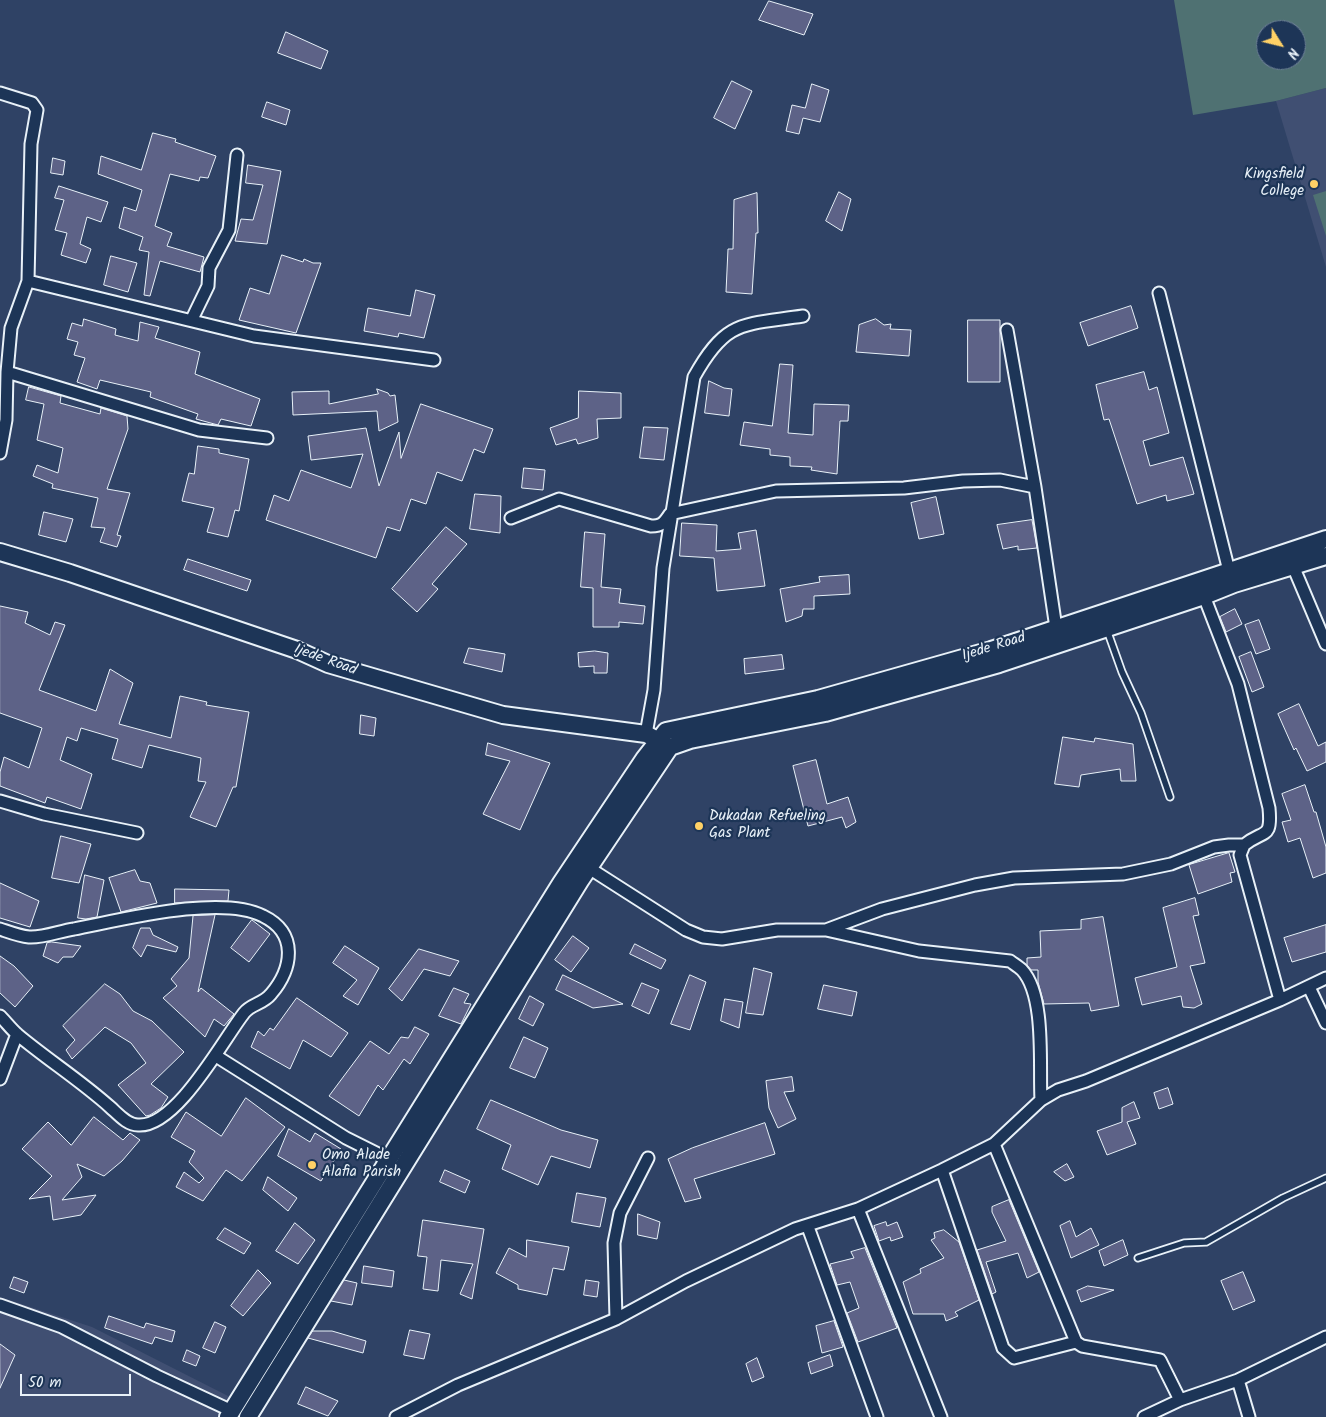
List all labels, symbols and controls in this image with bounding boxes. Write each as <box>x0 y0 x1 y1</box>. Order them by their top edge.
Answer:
north arrow <box>1256 20 1306 70</box>
text: N <box>1281 43 1304 63</box>
place label: Kingsfield College <box>1244 166 1304 201</box>
marker: Kingsfield College <box>1308 178 1320 190</box>
street label: Ijede Road <box>960 630 1028 666</box>
street label: Ijede Road <box>291 641 359 681</box>
place label: Dukadan Refueling Gas Plant <box>709 808 826 843</box>
marker: Dukadan Refueling Gas Plant <box>693 820 705 832</box>
place label: Omo Alade Alafia Parish <box>322 1147 401 1182</box>
marker: Omo Alade Alafia Parish <box>306 1159 318 1171</box>
scale bar <box>22 1364 134 1396</box>
text: 50 m <box>28 1371 62 1395</box>

